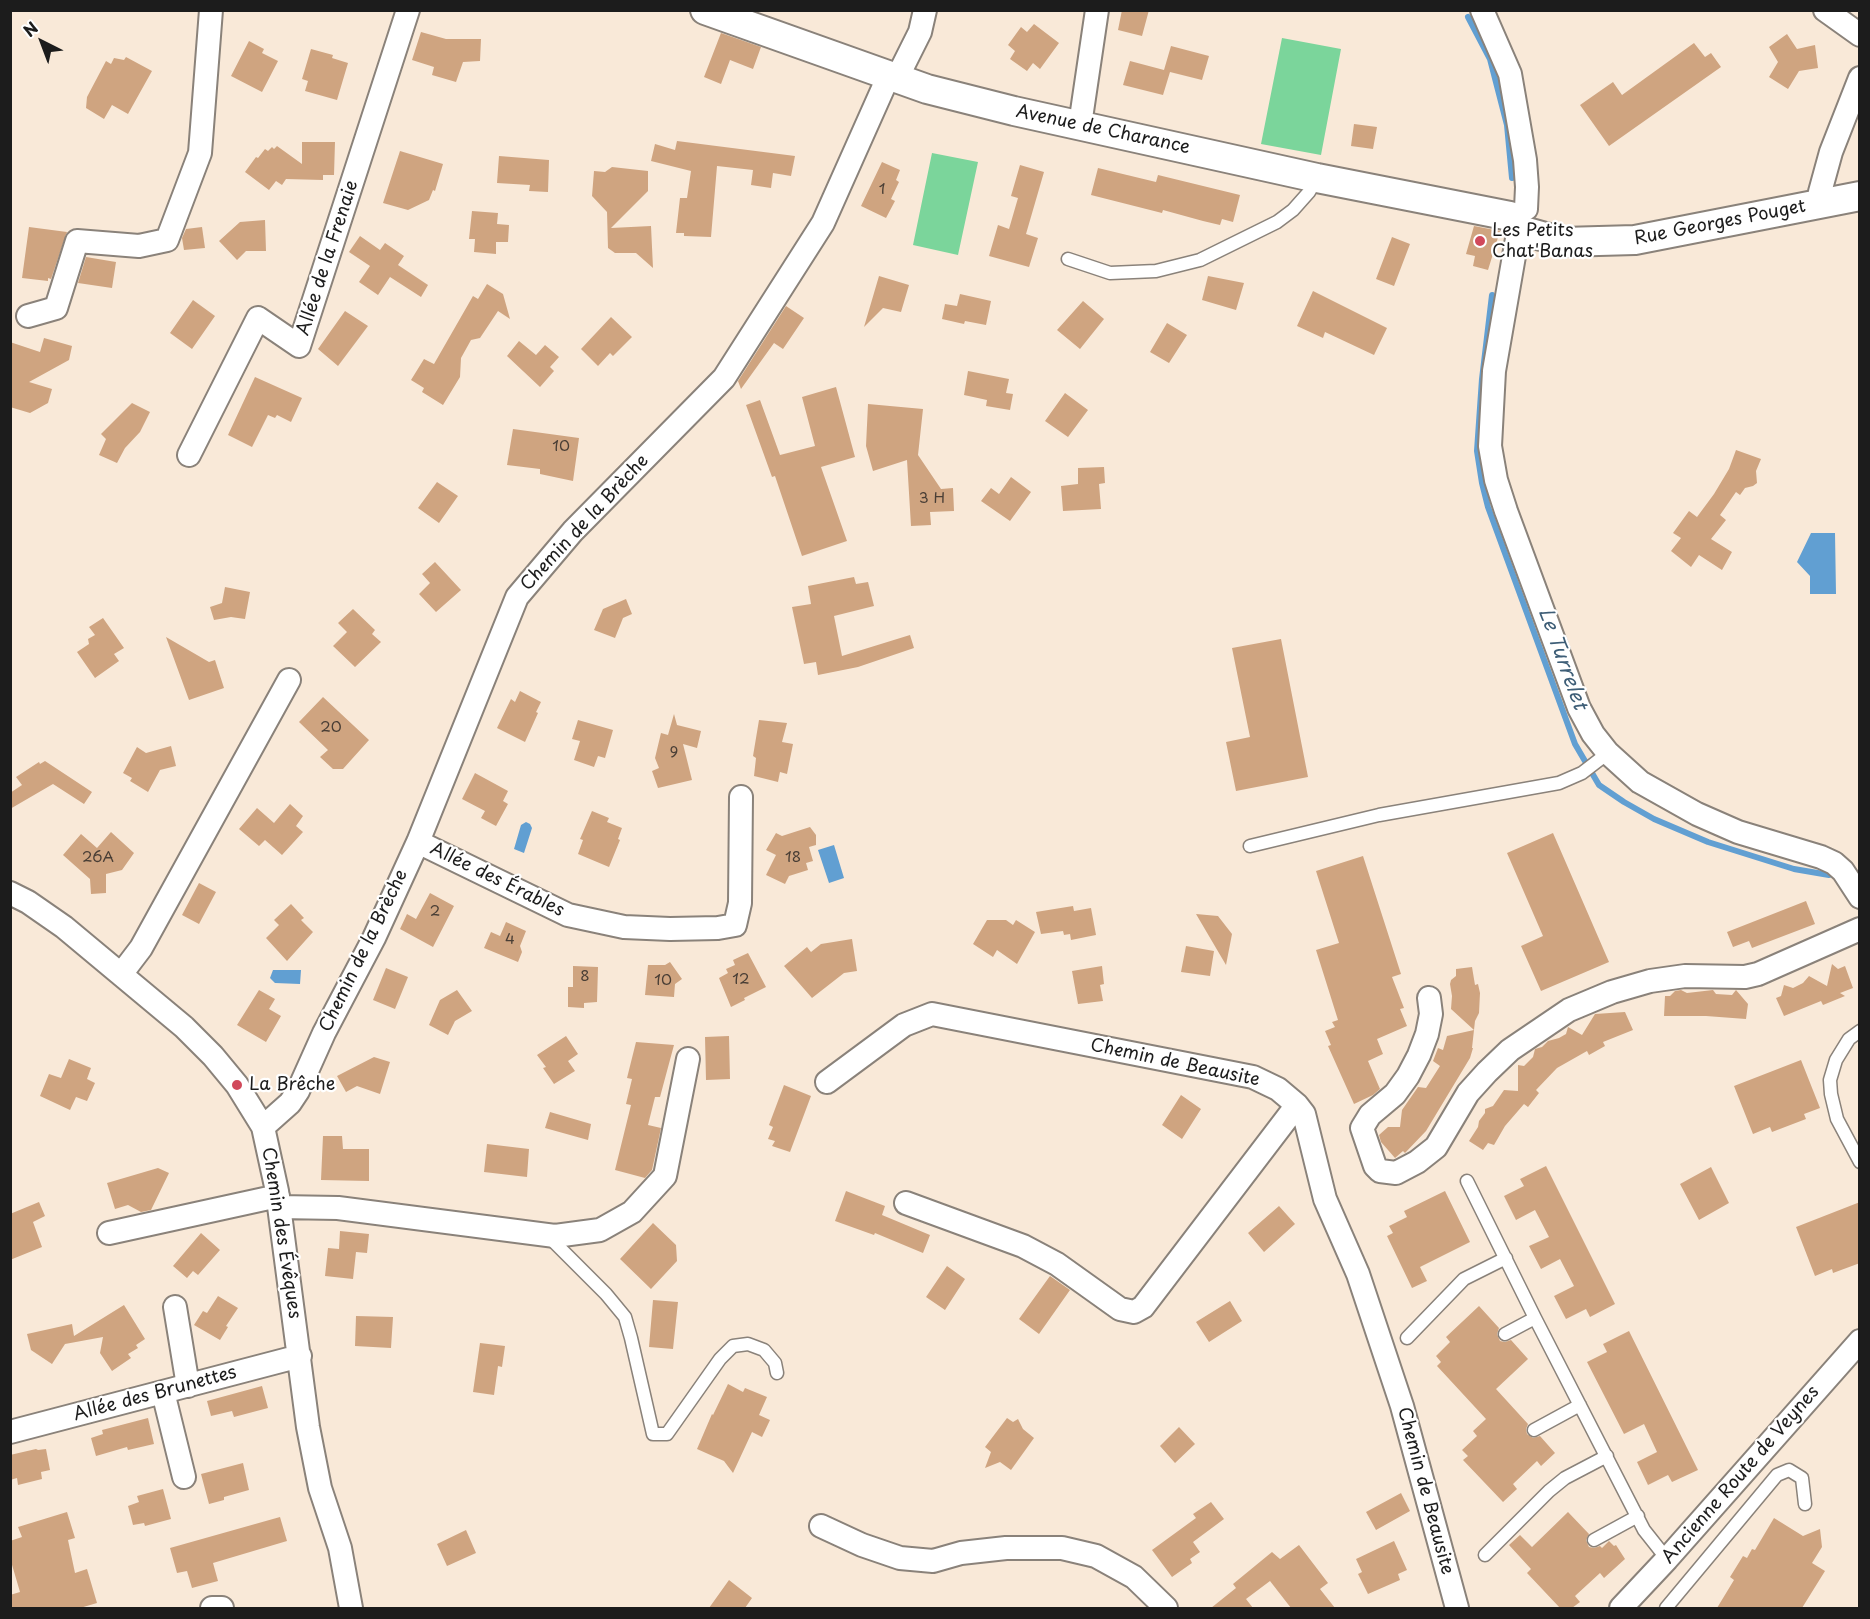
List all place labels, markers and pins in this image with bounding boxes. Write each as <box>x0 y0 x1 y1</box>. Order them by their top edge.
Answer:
place label: Les Petits Chat'Banas <box>1492 220 1593 262</box>
marker: Les Petits Chat'Banas <box>1473 234 1487 248</box>
place label: La Brêche <box>249 1074 335 1096</box>
marker: La Brêche <box>230 1078 244 1092</box>

